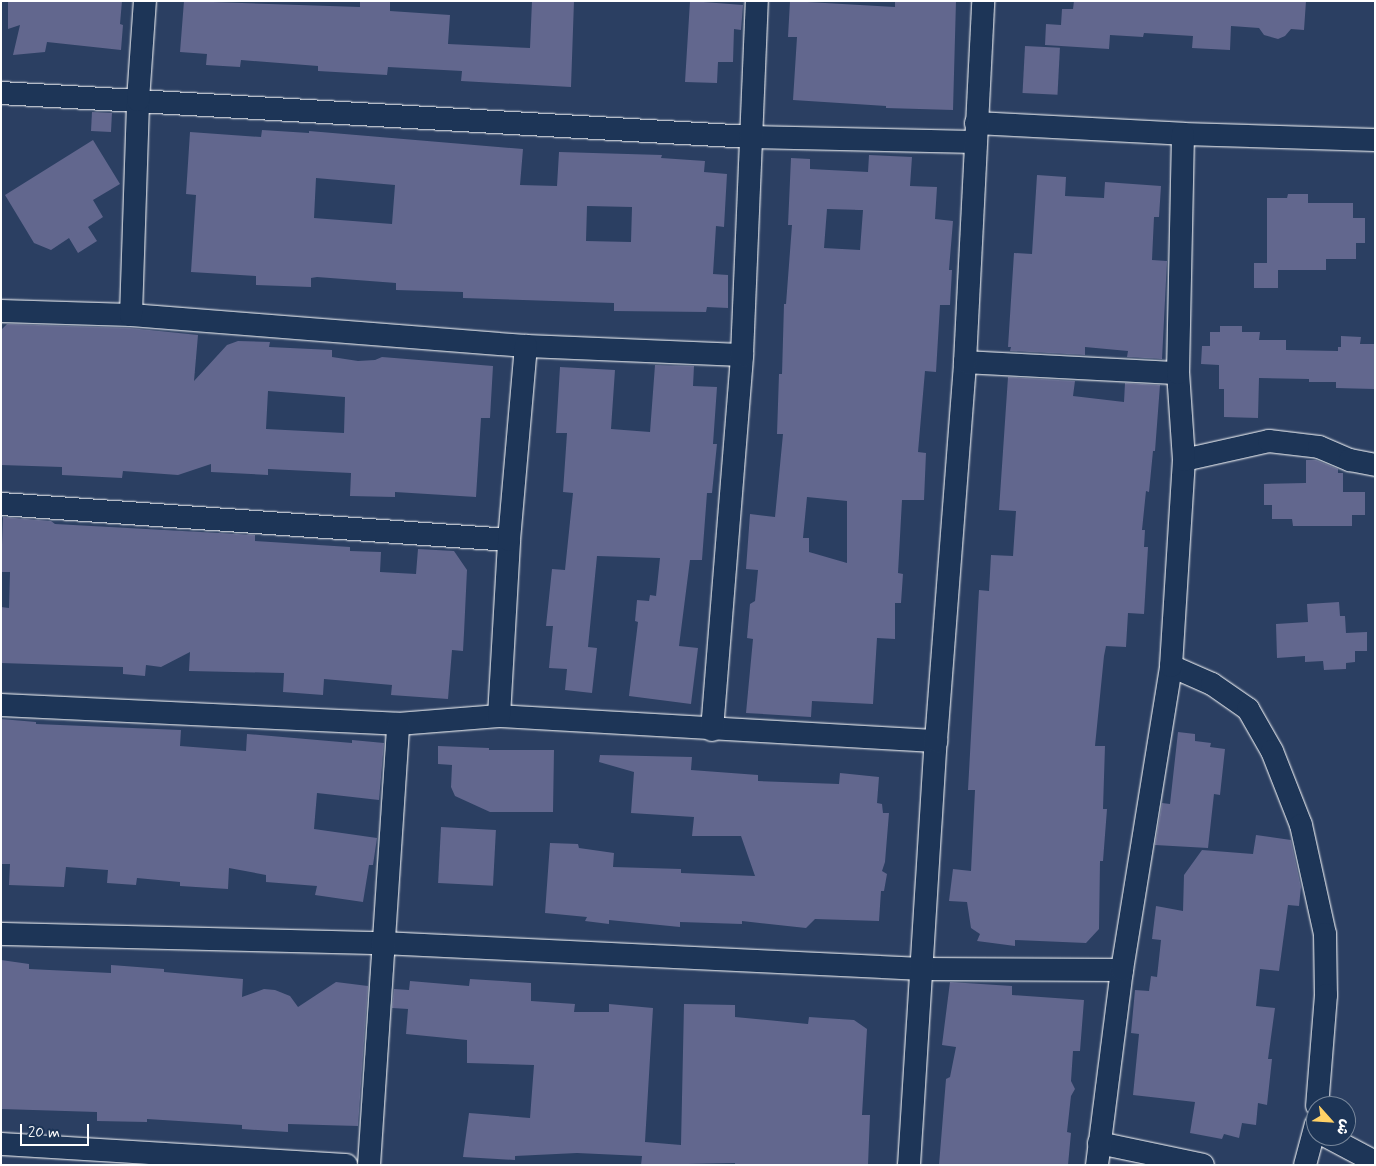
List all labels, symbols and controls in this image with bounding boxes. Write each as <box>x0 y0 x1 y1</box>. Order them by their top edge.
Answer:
north arrow <box>1306 1096 1356 1146</box>
scale bar <box>22 1114 91 1146</box>
text: ش <box>1332 1116 1355 1138</box>
text: 20 m <box>28 1123 60 1143</box>

